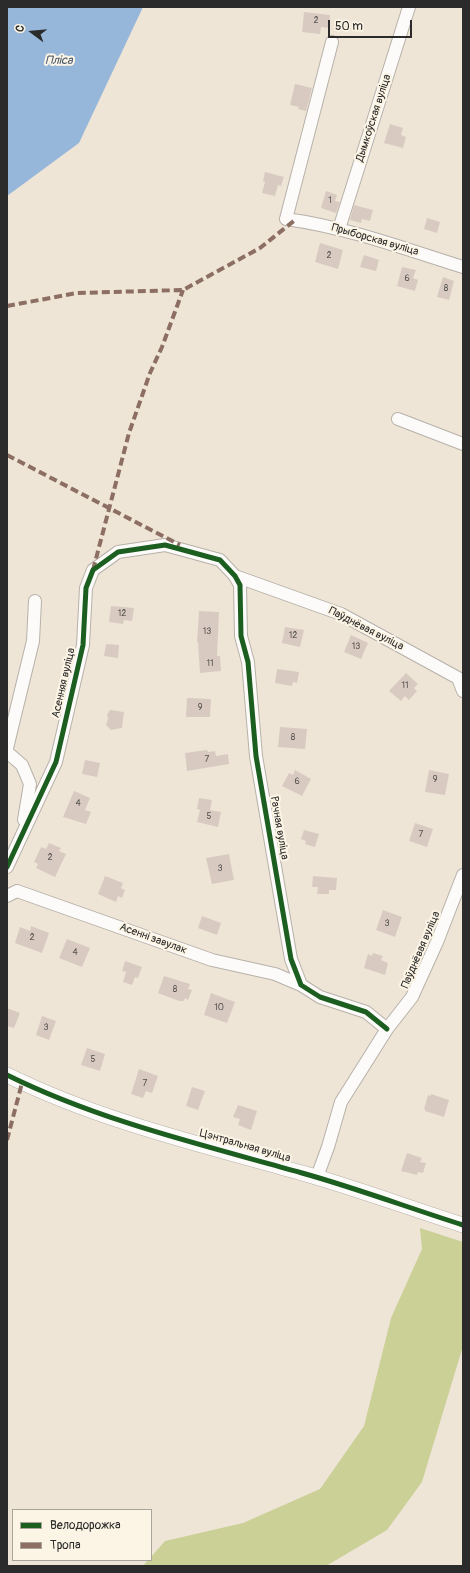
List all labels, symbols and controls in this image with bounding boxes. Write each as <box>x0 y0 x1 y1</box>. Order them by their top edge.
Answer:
north arrow <box>12 12 52 52</box>
scale bar <box>330 12 414 38</box>
house number: 2 <box>313 16 319 26</box>
text: 50 m <box>335 19 363 34</box>
text: С <box>13 24 27 34</box>
water label: Пліса <box>45 54 73 68</box>
street label: Дымкоўская вуліца <box>354 73 394 163</box>
house number: 1 <box>328 196 332 206</box>
street label: Прыборская вуліца <box>330 221 420 259</box>
house number: 2 <box>326 251 332 261</box>
house number: 6 <box>404 274 410 284</box>
house number: 8 <box>444 284 448 294</box>
street label: Паўднёвая вуліца <box>326 604 406 654</box>
house number: 12 <box>118 609 126 619</box>
house number: 13 <box>203 627 211 637</box>
house number: 12 <box>289 631 297 641</box>
house number: 13 <box>352 642 360 652</box>
street label: Асенняя вуліца <box>50 647 78 719</box>
house number: 11 <box>206 659 214 669</box>
house number: 11 <box>401 681 409 691</box>
house number: 9 <box>198 703 202 713</box>
house number: 8 <box>291 733 295 743</box>
house number: 7 <box>205 755 209 765</box>
house number: 9 <box>433 775 437 785</box>
house number: 6 <box>294 777 300 787</box>
street label: Рачная вуліца <box>267 795 291 861</box>
house number: 4 <box>75 799 81 809</box>
house number: 5 <box>207 812 211 822</box>
house number: 7 <box>419 830 423 840</box>
house number: 2 <box>47 853 53 863</box>
house number: 3 <box>217 864 223 874</box>
street label: Паўднёвая вуліца <box>399 909 443 991</box>
house number: 3 <box>384 919 390 929</box>
street label: Асенні завулак <box>118 921 188 957</box>
house number: 2 <box>29 933 35 943</box>
house number: 4 <box>72 948 78 958</box>
house number: 8 <box>173 985 177 995</box>
house number: 10 <box>214 1003 224 1013</box>
house number: 3 <box>43 1023 49 1033</box>
house number: 5 <box>91 1055 95 1065</box>
house number: 7 <box>143 1079 147 1089</box>
street label: Цэнтральная вуліца <box>198 1127 292 1165</box>
legend <box>12 1509 152 1561</box>
text: Велодорожка <box>50 1518 121 1533</box>
text: Тропа <box>50 1538 80 1553</box>

